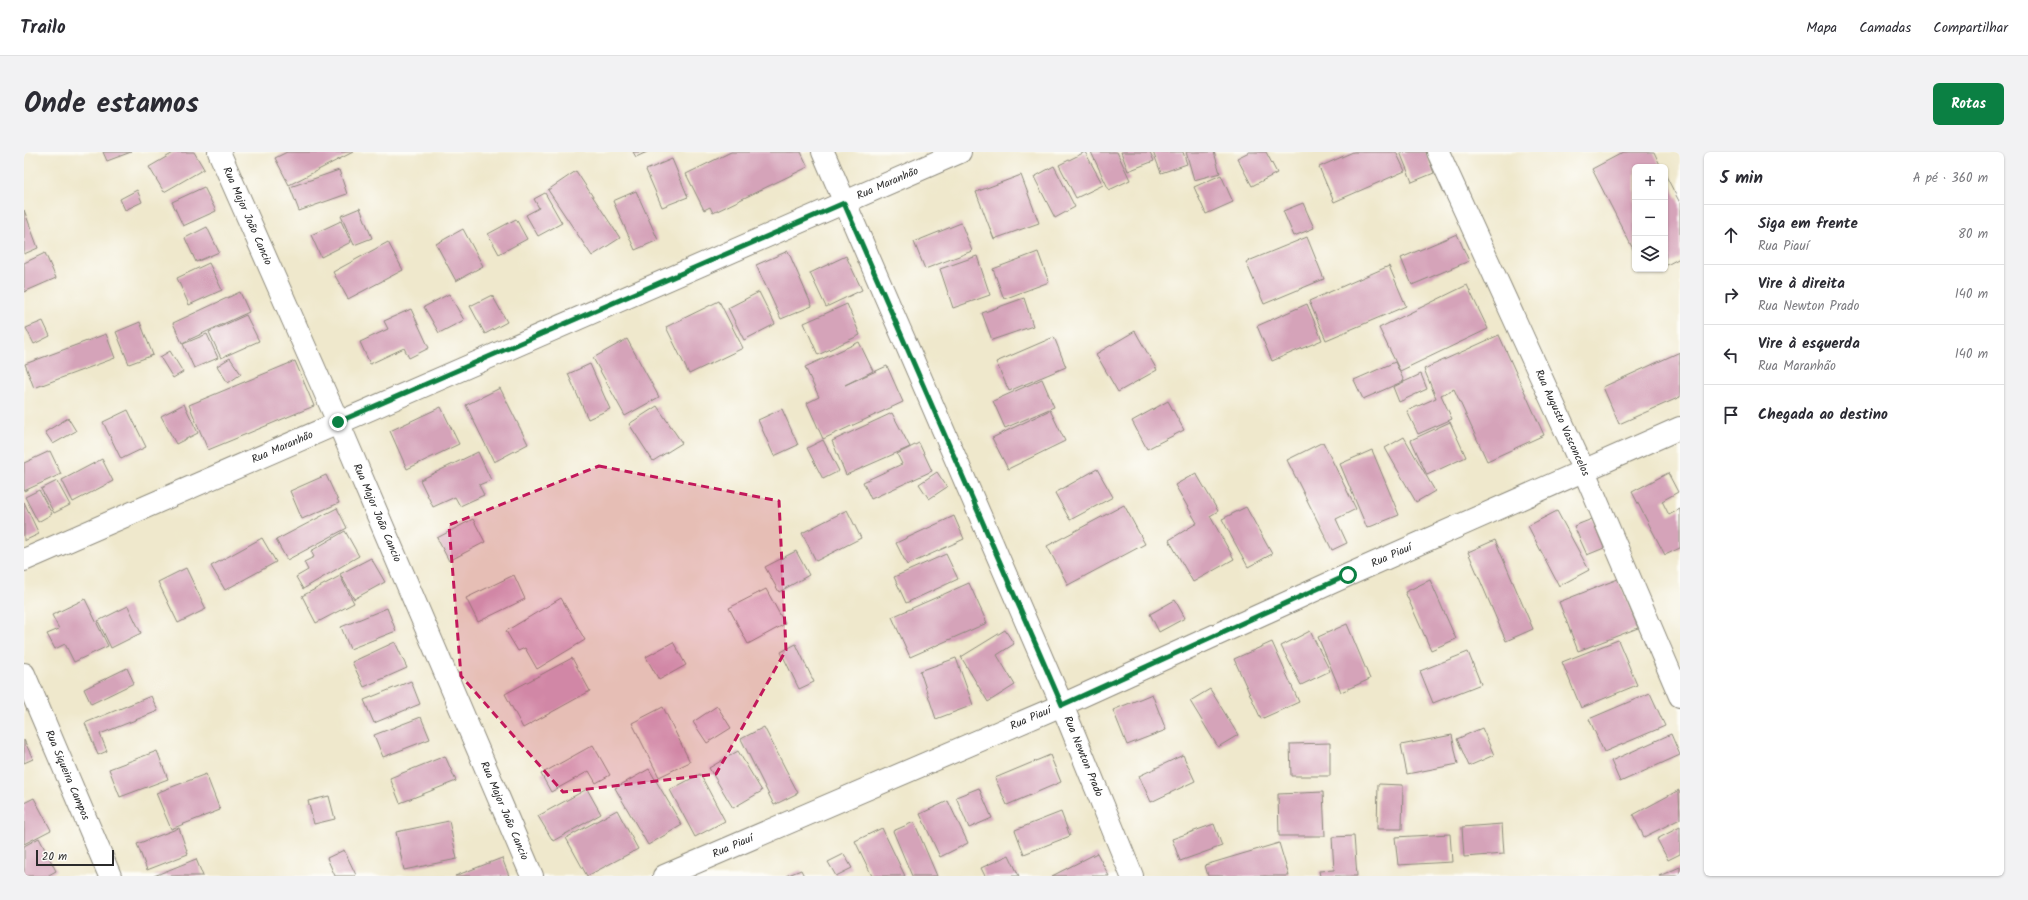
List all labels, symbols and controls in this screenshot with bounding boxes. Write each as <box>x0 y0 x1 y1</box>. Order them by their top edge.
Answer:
text: Trailo <box>20 13 66 43</box>
text: Mapa <box>1806 17 1837 39</box>
text: Camadas <box>1859 17 1911 39</box>
text: Compartilhar <box>1933 17 2008 39</box>
text: Onde estamos <box>24 82 199 127</box>
button: Rotas <box>1933 83 2004 125</box>
street label: Rua Maranhão <box>854 162 921 205</box>
street label: Rua Major João Cancio <box>218 164 277 268</box>
map controls <box>1632 164 1668 272</box>
button: + <box>1632 164 1668 200</box>
text: 5 min <box>1720 165 1763 192</box>
text: A pé · 360 m <box>1913 168 1988 189</box>
button: − <box>1632 200 1668 236</box>
text: Siga em frente <box>1758 212 1858 236</box>
icon: ahead <box>1720 224 1742 246</box>
text: 80 m <box>1958 224 1988 245</box>
button: layers <box>1632 236 1668 272</box>
text: Rua Piauí <box>1758 236 1809 257</box>
text: Vire à direita <box>1758 272 1845 296</box>
icon: right <box>1720 284 1742 306</box>
text: 140 m <box>1955 284 1988 305</box>
text: Rua Newton Prado <box>1758 296 1859 317</box>
text: Vire à esquerda <box>1758 332 1860 356</box>
icon: left <box>1720 344 1742 366</box>
text: 140 m <box>1955 344 1988 365</box>
text: Rua Maranhão <box>1758 356 1836 377</box>
street label: Rua Augusto Vasconcelos <box>1530 367 1594 480</box>
text: Chegada ao destino <box>1758 403 1888 427</box>
icon: arrive <box>1720 404 1742 426</box>
route end <box>329 413 347 431</box>
street label: Rua Maranhão <box>249 426 316 469</box>
street label: Rua Major João Cancio <box>348 461 406 565</box>
street label: Rua Piauí <box>1368 538 1417 573</box>
route start <box>1339 566 1357 584</box>
street label: Rua Piauí <box>1007 701 1056 735</box>
street label: Rua Newton Prado <box>1058 713 1108 800</box>
street label: Rua Siqueira Campos <box>40 727 94 823</box>
street label: Rua Major João Cancio <box>475 759 533 863</box>
street label: Rua Piauí <box>710 829 758 863</box>
scale bar <box>36 848 114 867</box>
text: 20 m <box>42 848 67 866</box>

